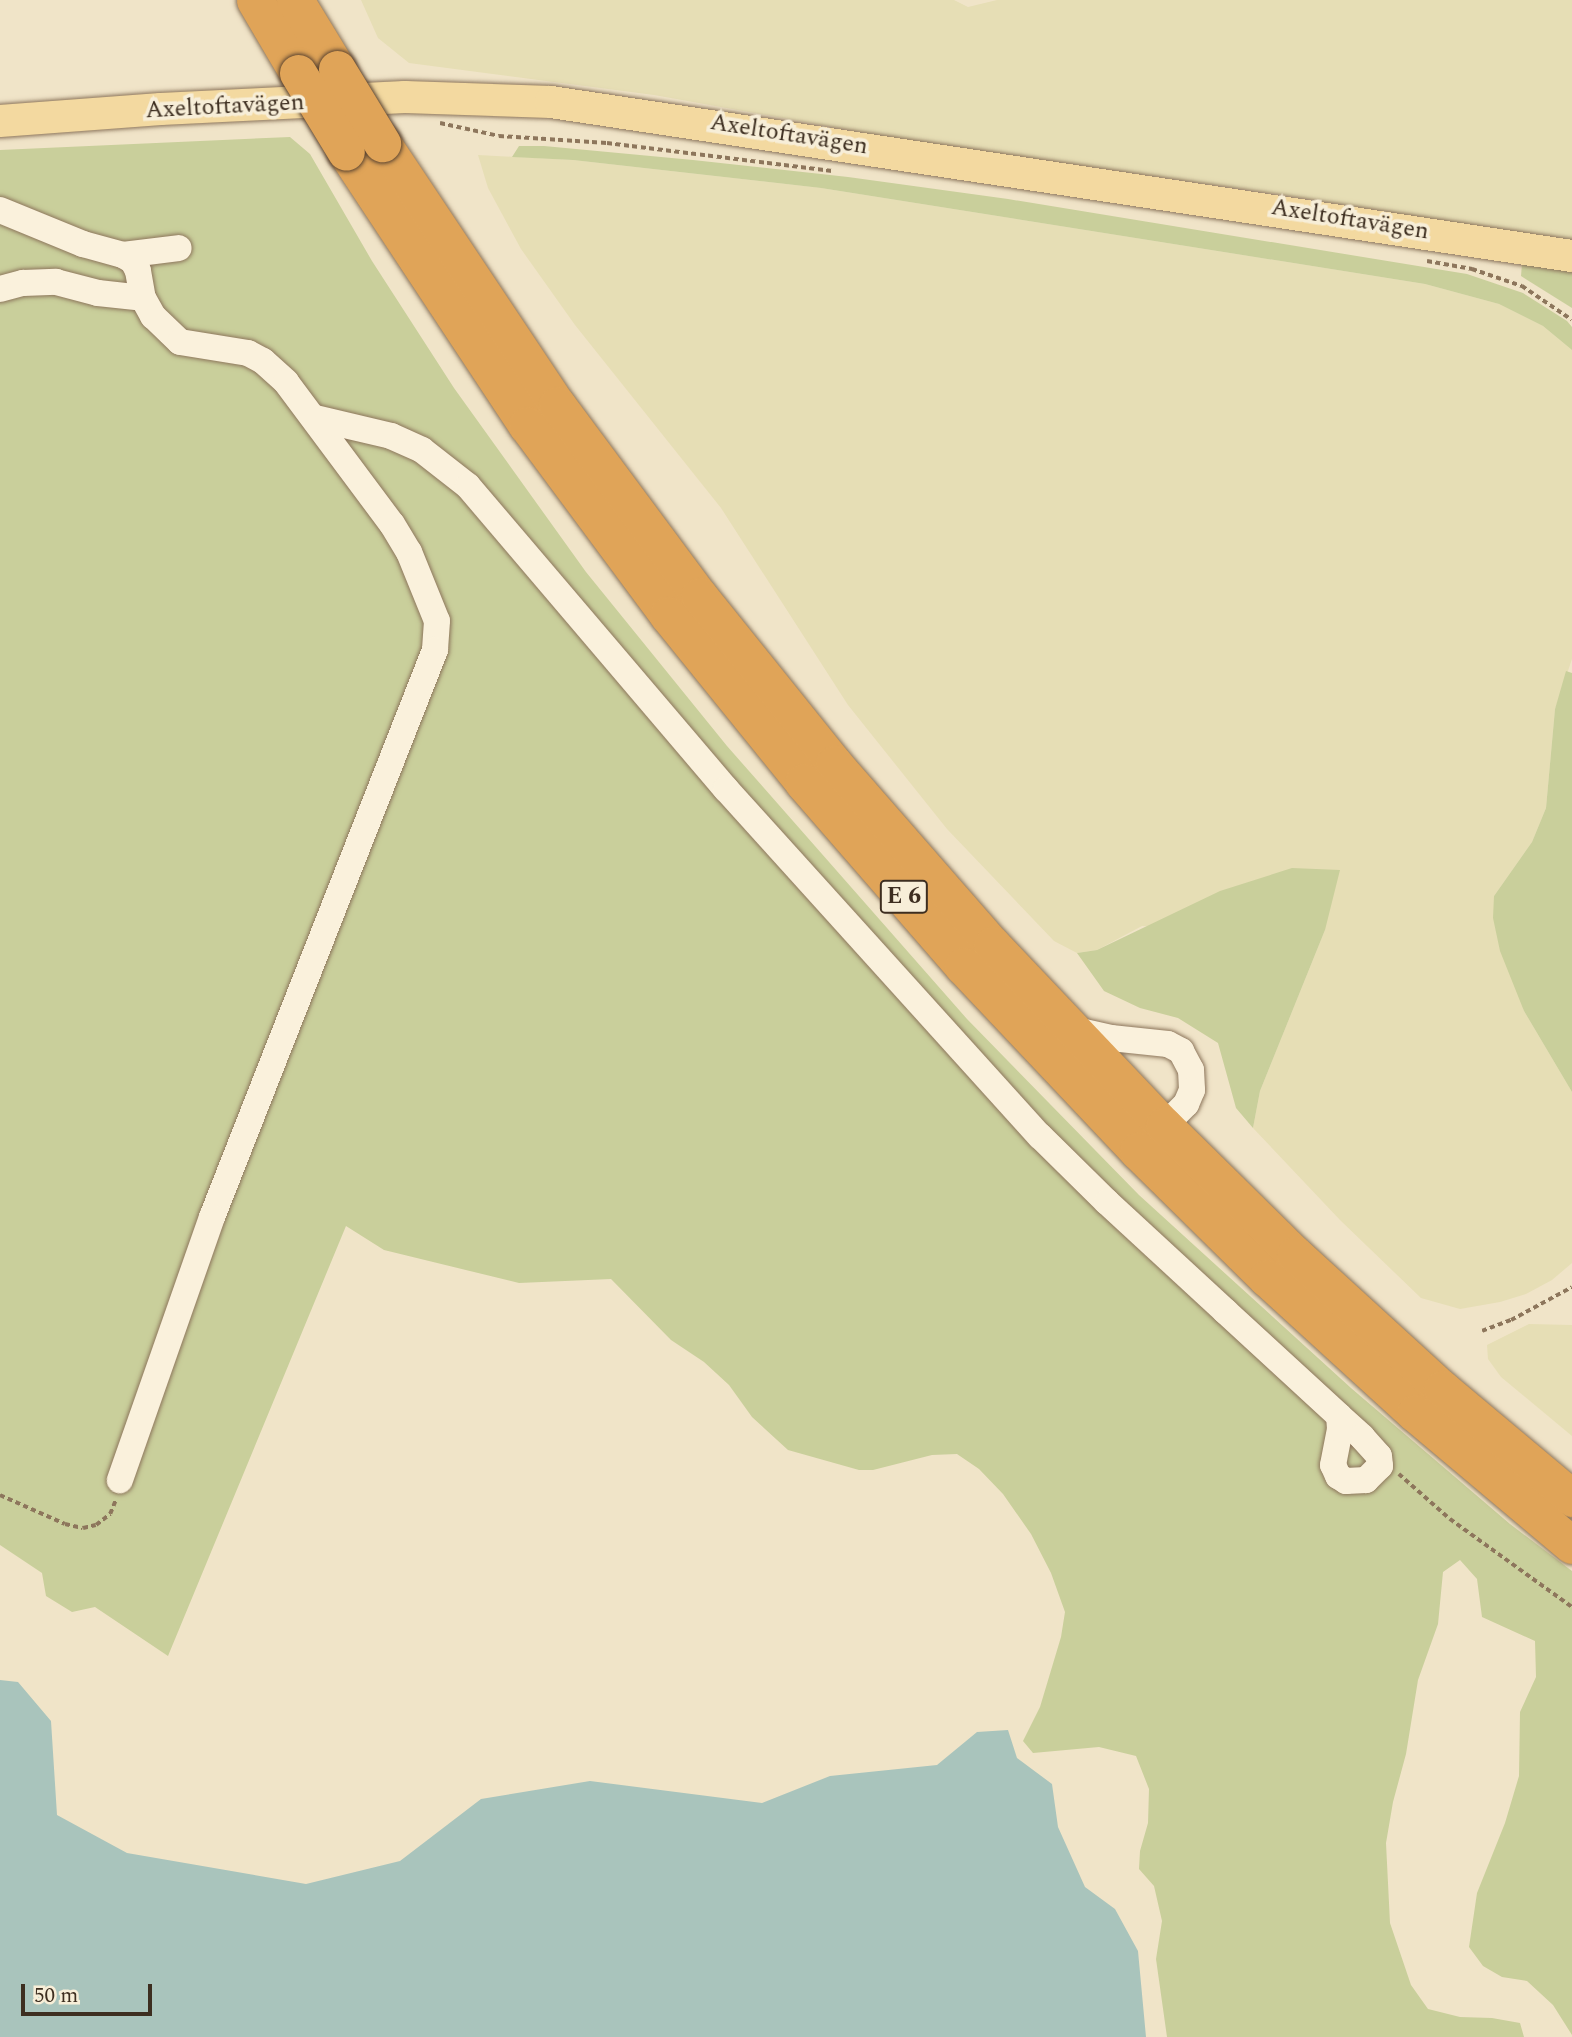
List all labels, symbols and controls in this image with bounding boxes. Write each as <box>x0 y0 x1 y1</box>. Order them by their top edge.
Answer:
street label: Axeltoftavägen <box>145 88 305 126</box>
street label: Axeltoftavägen <box>708 108 870 162</box>
street label: Axeltoftavägen <box>1269 193 1431 247</box>
road number: E 6 <box>880 877 928 916</box>
scale bar <box>24 1970 156 2014</box>
text: 50 m <box>34 1980 78 2012</box>

